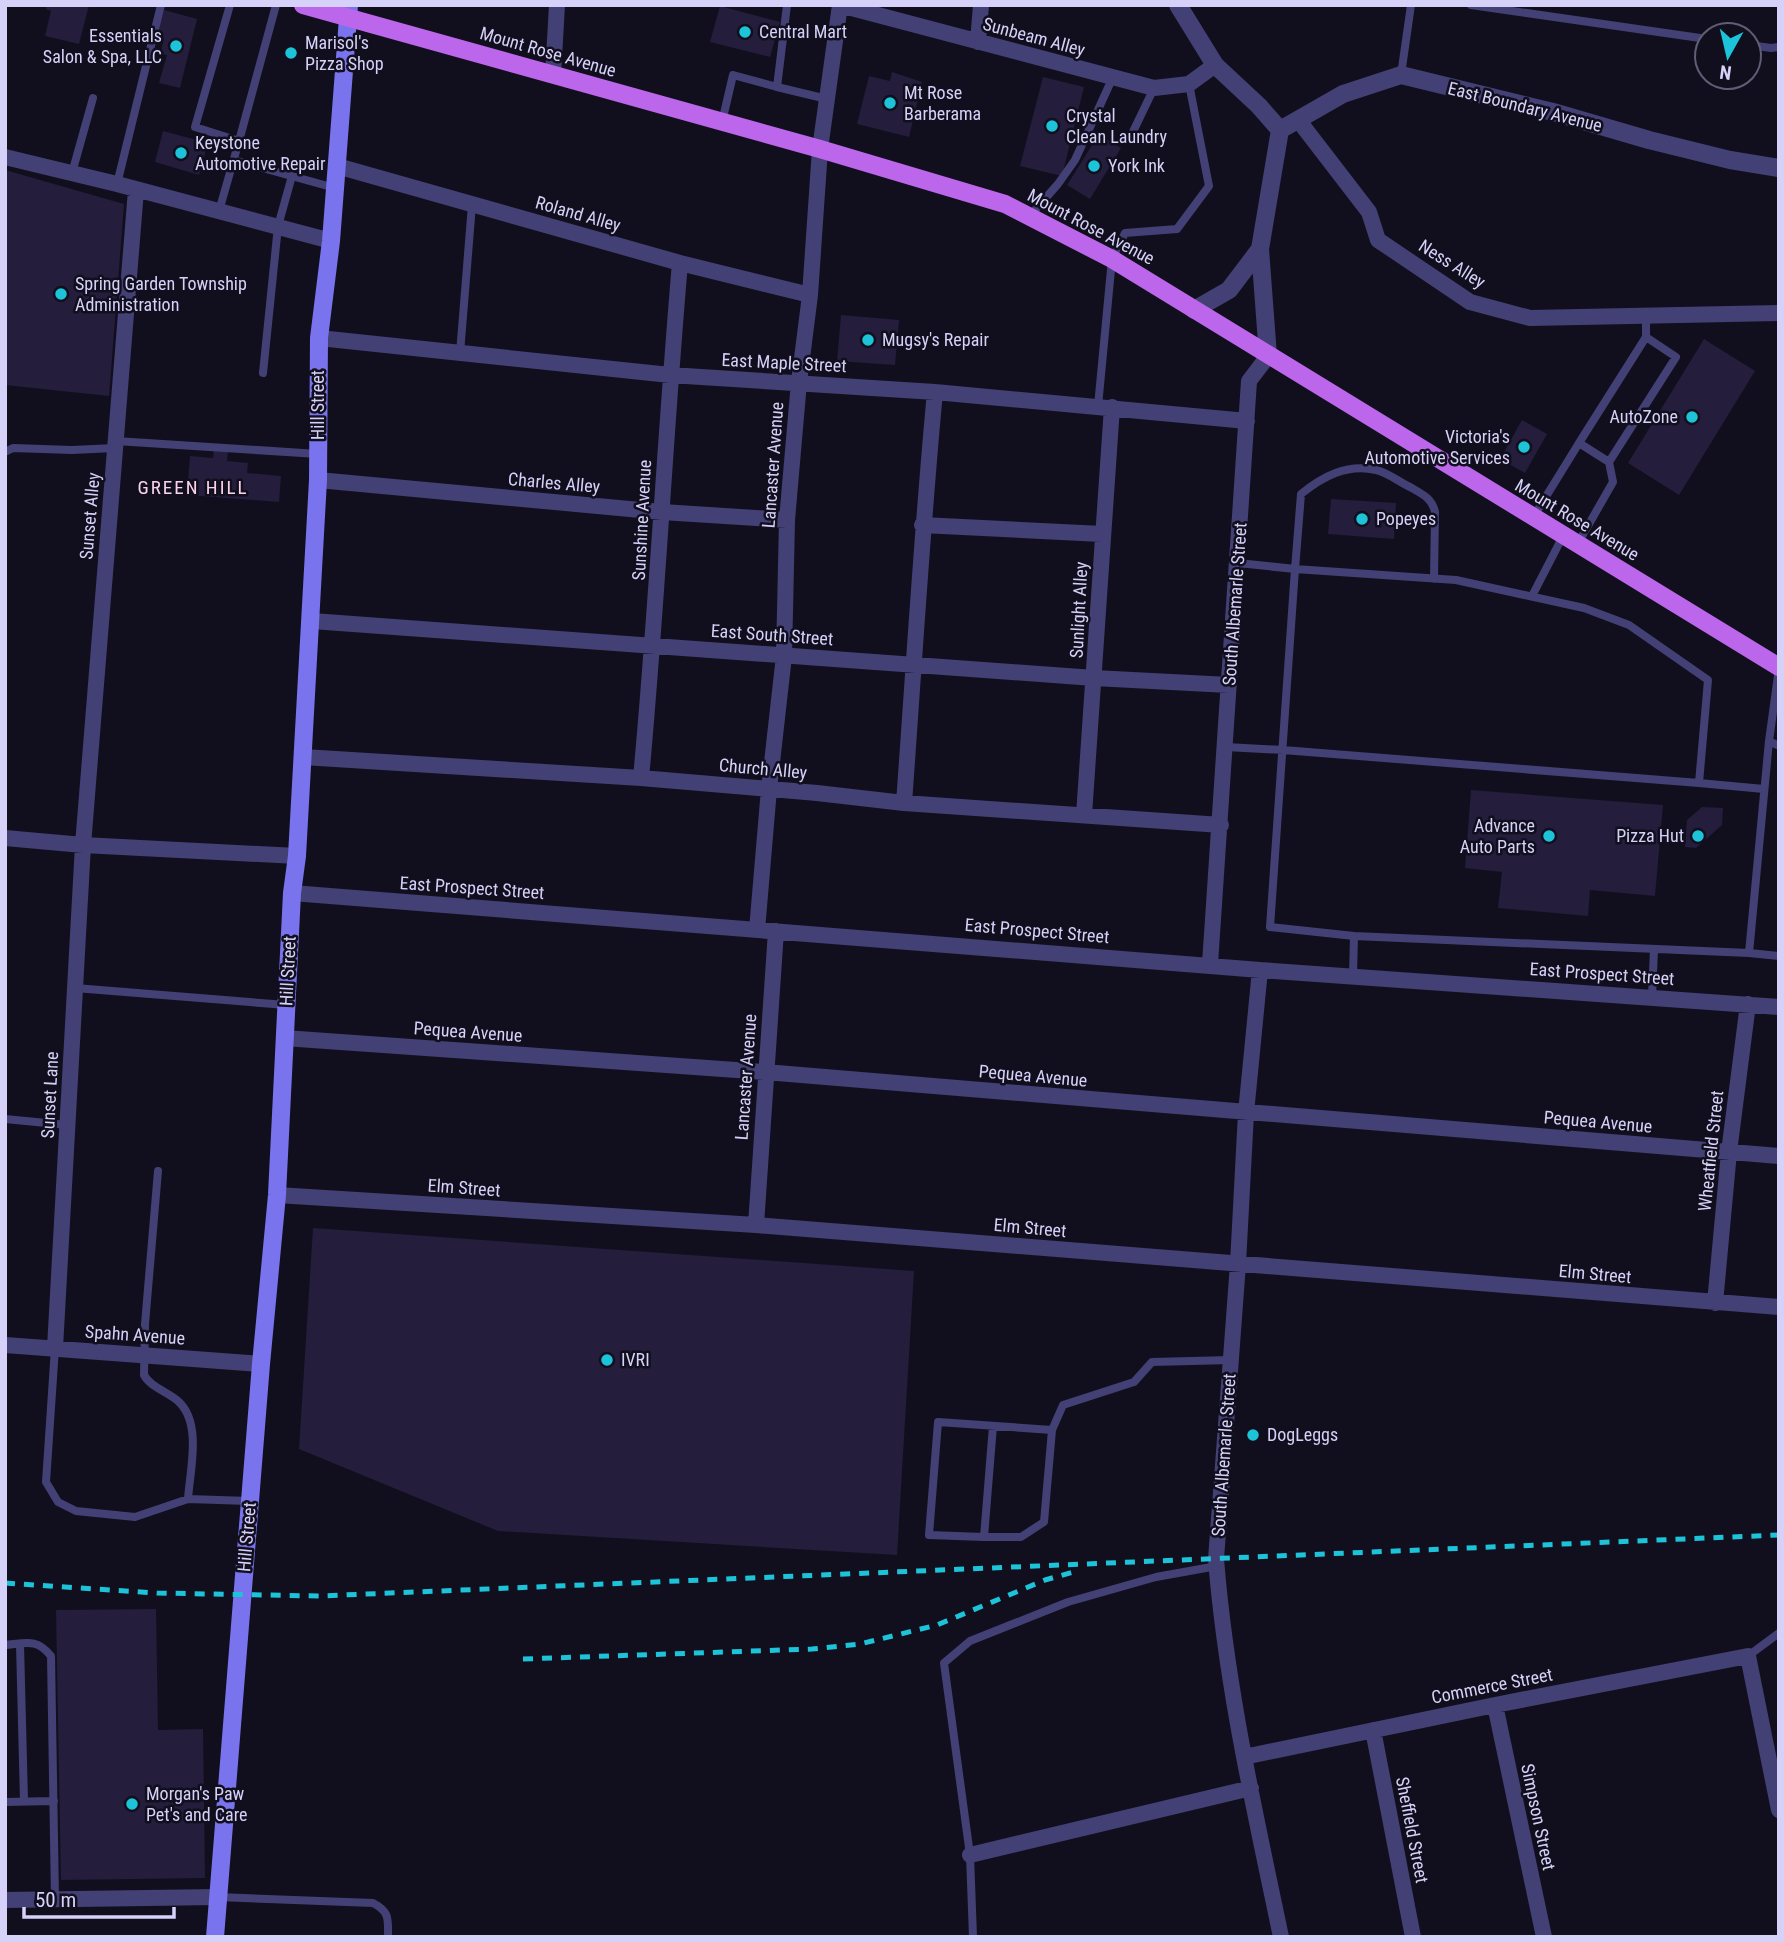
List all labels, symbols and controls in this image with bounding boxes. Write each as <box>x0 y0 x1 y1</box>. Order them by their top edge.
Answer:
street label: Sunbeam Alley <box>981 13 1088 60</box>
place label: Central Mart <box>759 21 847 42</box>
north arrow <box>1693 21 1763 91</box>
street label: Mount Rose Avenue <box>478 22 619 81</box>
marker: Central Mart <box>737 24 753 40</box>
place label: Essentials Salon & Spa, LLC <box>43 25 162 67</box>
place label: Marisol's Pizza Shop <box>305 32 384 74</box>
marker: Essentials Salon & Spa, LLC <box>168 38 184 54</box>
marker: Marisol's Pizza Shop <box>283 45 299 61</box>
text: N <box>1718 60 1733 85</box>
street label: East Boundary Avenue <box>1446 77 1604 136</box>
place label: Mt Rose Barberama <box>904 82 981 124</box>
marker: Mt Rose Barberama <box>882 95 898 111</box>
place label: Crystal Clean Laundry <box>1066 105 1167 147</box>
marker: Crystal Clean Laundry <box>1044 118 1060 134</box>
place label: Keystone Automotive Repair <box>195 132 326 174</box>
marker: Keystone Automotive Repair <box>173 145 189 161</box>
place label: York Ink <box>1108 155 1165 176</box>
marker: York Ink <box>1086 158 1102 174</box>
street label: Mount Rose Avenue <box>1024 184 1158 269</box>
street label: Roland Alley <box>533 191 624 236</box>
street label: Ness Alley <box>1415 235 1490 293</box>
place label: Spring Garden Township Administration <box>75 273 247 315</box>
marker: Spring Garden Township Administration <box>53 286 69 302</box>
place label: Mugsy's Repair <box>882 329 989 350</box>
marker: Mugsy's Repair <box>860 332 876 348</box>
street label: East Maple Street <box>721 349 847 376</box>
street label: Hill Street <box>307 370 328 440</box>
street label: Lancaster Avenue <box>758 401 787 529</box>
place label: AutoZone <box>1609 406 1678 427</box>
marker: AutoZone <box>1684 409 1700 425</box>
place label: Victoria's Automotive Services <box>1364 426 1510 468</box>
marker: Victoria's Automotive Services <box>1516 439 1532 455</box>
street label: Sunshine Avenue <box>628 459 655 581</box>
street label: Charles Alley <box>507 468 601 497</box>
street label: Sunset Alley <box>75 471 104 560</box>
street label: Mount Rose Avenue <box>1512 474 1643 565</box>
district label: GREEN HILL <box>138 476 248 499</box>
place label: Popeyes <box>1376 508 1436 529</box>
marker: Popeyes <box>1354 511 1370 527</box>
street label: South Albemarle Street <box>1218 522 1251 686</box>
street label: Sunlight Alley <box>1065 561 1092 659</box>
street label: East South Street <box>710 620 834 649</box>
street label: Church Alley <box>718 754 809 783</box>
place label: Advance Auto Parts <box>1460 815 1535 857</box>
place label: Pizza Hut <box>1616 825 1684 846</box>
marker: Advance Auto Parts <box>1541 828 1557 844</box>
marker: Pizza Hut <box>1690 828 1706 844</box>
street label: East Prospect Street <box>399 872 545 903</box>
street label: East Prospect Street <box>964 914 1110 947</box>
street label: Hill Street <box>275 936 300 1006</box>
street label: East Prospect Street <box>1529 958 1675 989</box>
street label: Lancaster Avenue <box>731 1013 760 1141</box>
street label: Pequea Avenue <box>413 1017 523 1046</box>
street label: Sunset Lane <box>37 1051 62 1139</box>
street label: Pequea Avenue <box>978 1060 1088 1091</box>
street label: Wheatfield Street <box>1694 1089 1727 1212</box>
street label: Pequea Avenue <box>1543 1106 1653 1137</box>
street label: Elm Street <box>427 1174 501 1201</box>
street label: Elm Street <box>993 1214 1067 1241</box>
street label: Elm Street <box>1558 1260 1632 1287</box>
street label: Spahn Avenue <box>84 1321 186 1348</box>
place label: IVRI <box>621 1349 650 1370</box>
marker: IVRI <box>599 1352 615 1368</box>
street label: South Albemarle Street <box>1207 1373 1240 1537</box>
place label: DogLeggs <box>1267 1424 1338 1445</box>
marker: DogLeggs <box>1245 1427 1261 1443</box>
street label: Hill Street <box>233 1501 260 1573</box>
street label: Commerce Street <box>1429 1663 1554 1708</box>
street label: Simpson Street <box>1517 1762 1560 1872</box>
street label: Sheffield Street <box>1392 1775 1433 1885</box>
place label: Morgan's Paw Pet's and Care <box>146 1783 247 1825</box>
marker: Morgan's Paw Pet's and Care <box>124 1796 140 1812</box>
scale bar <box>24 1876 175 1920</box>
text: 50 m <box>35 1888 76 1912</box>

